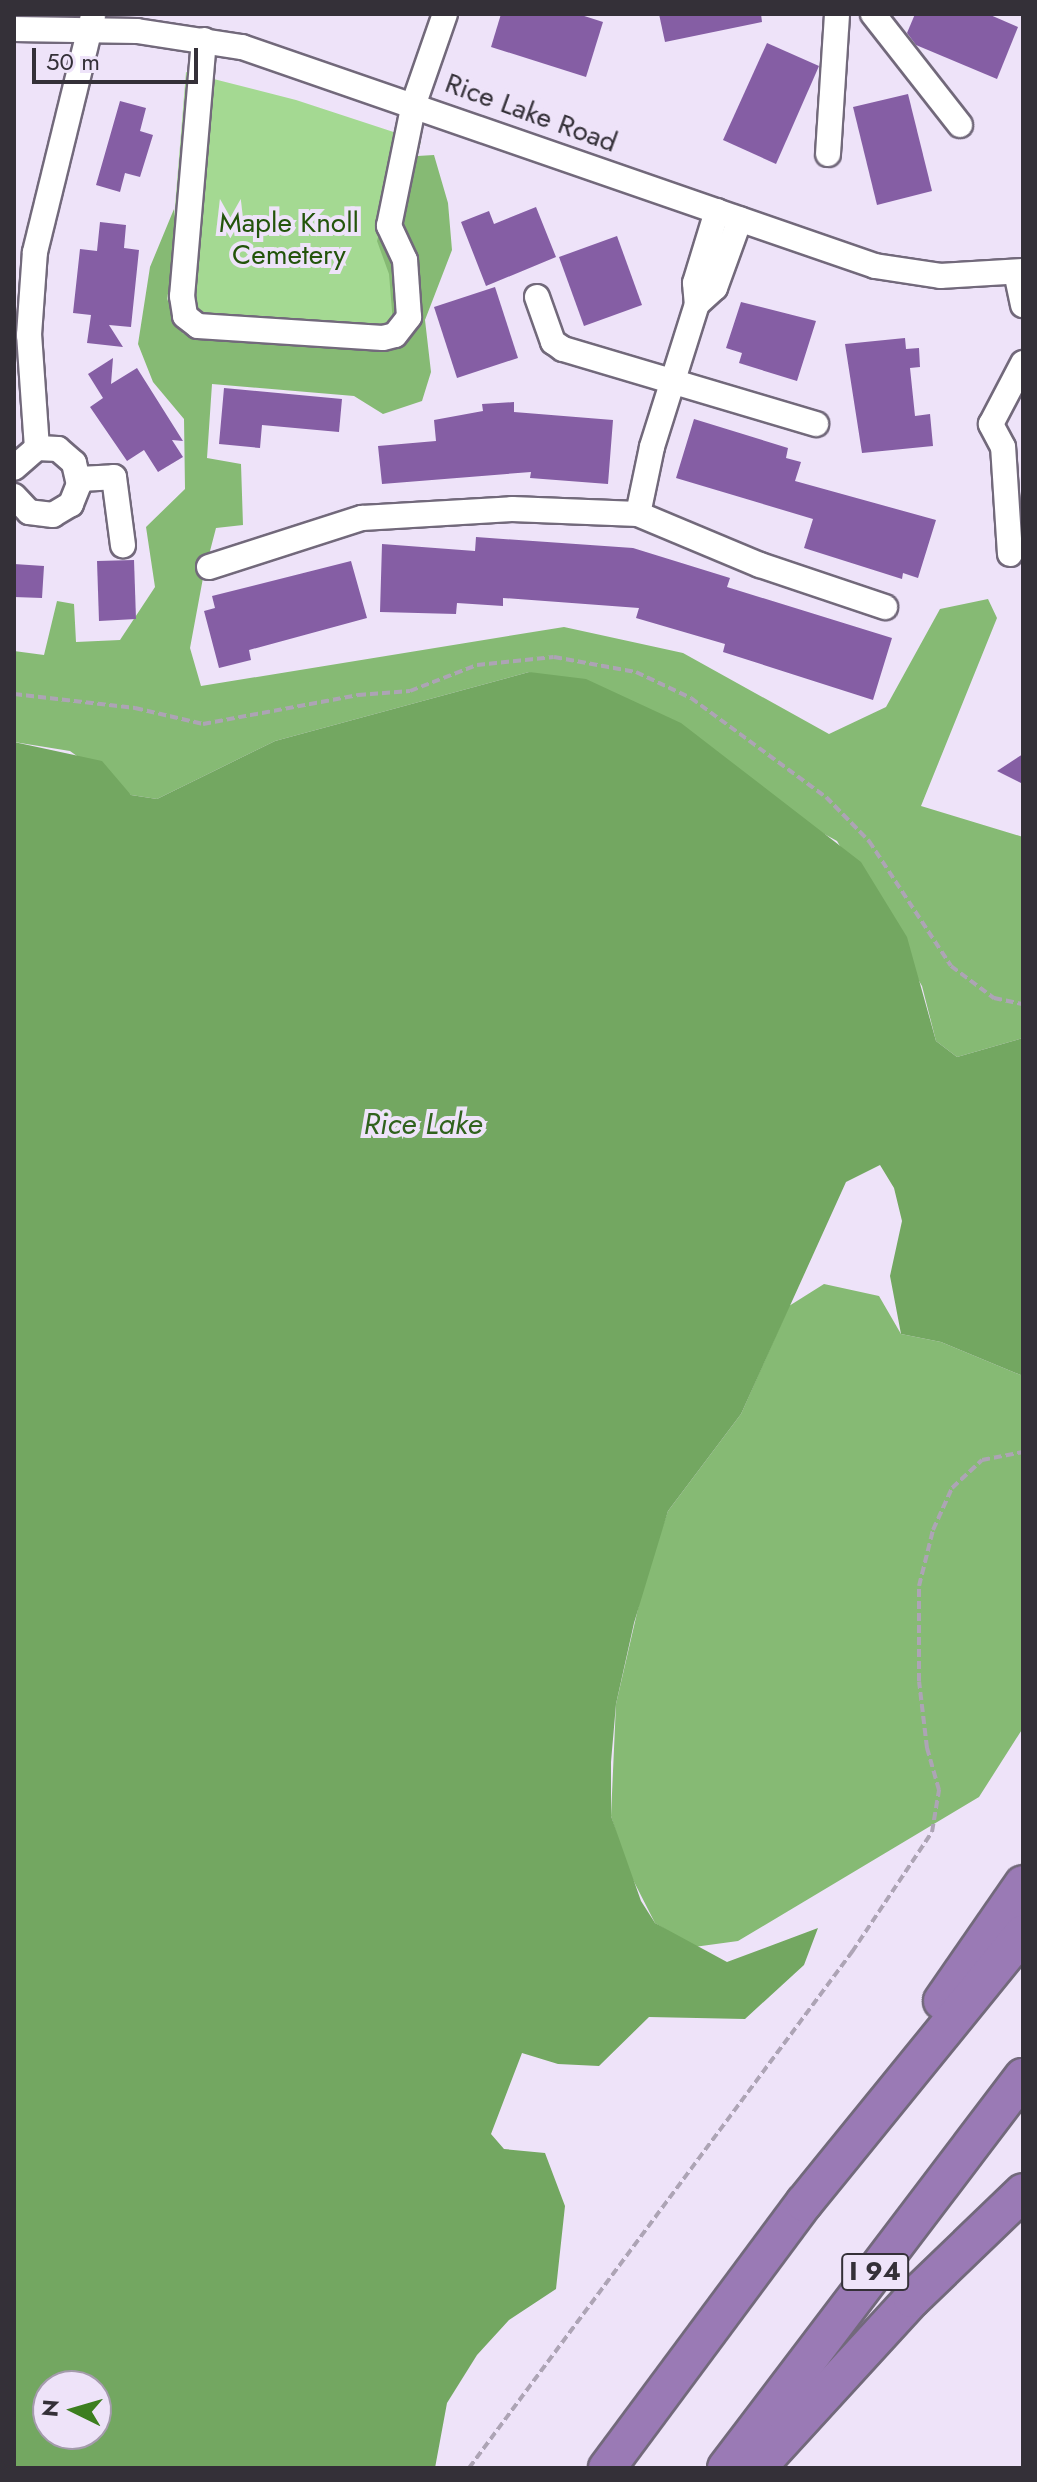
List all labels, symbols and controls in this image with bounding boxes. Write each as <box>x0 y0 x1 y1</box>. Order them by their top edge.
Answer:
scale bar <box>36 32 202 82</box>
text: 50 m <box>46 44 100 79</box>
street label: Rice Lake Road <box>441 66 621 160</box>
park label: Maple Knoll Cemetery <box>219 206 359 272</box>
water label: Rice Lake <box>364 1106 482 1142</box>
road number: I 94 <box>841 2250 909 2294</box>
north arrow <box>32 2370 112 2450</box>
text: N <box>33 2398 67 2418</box>

